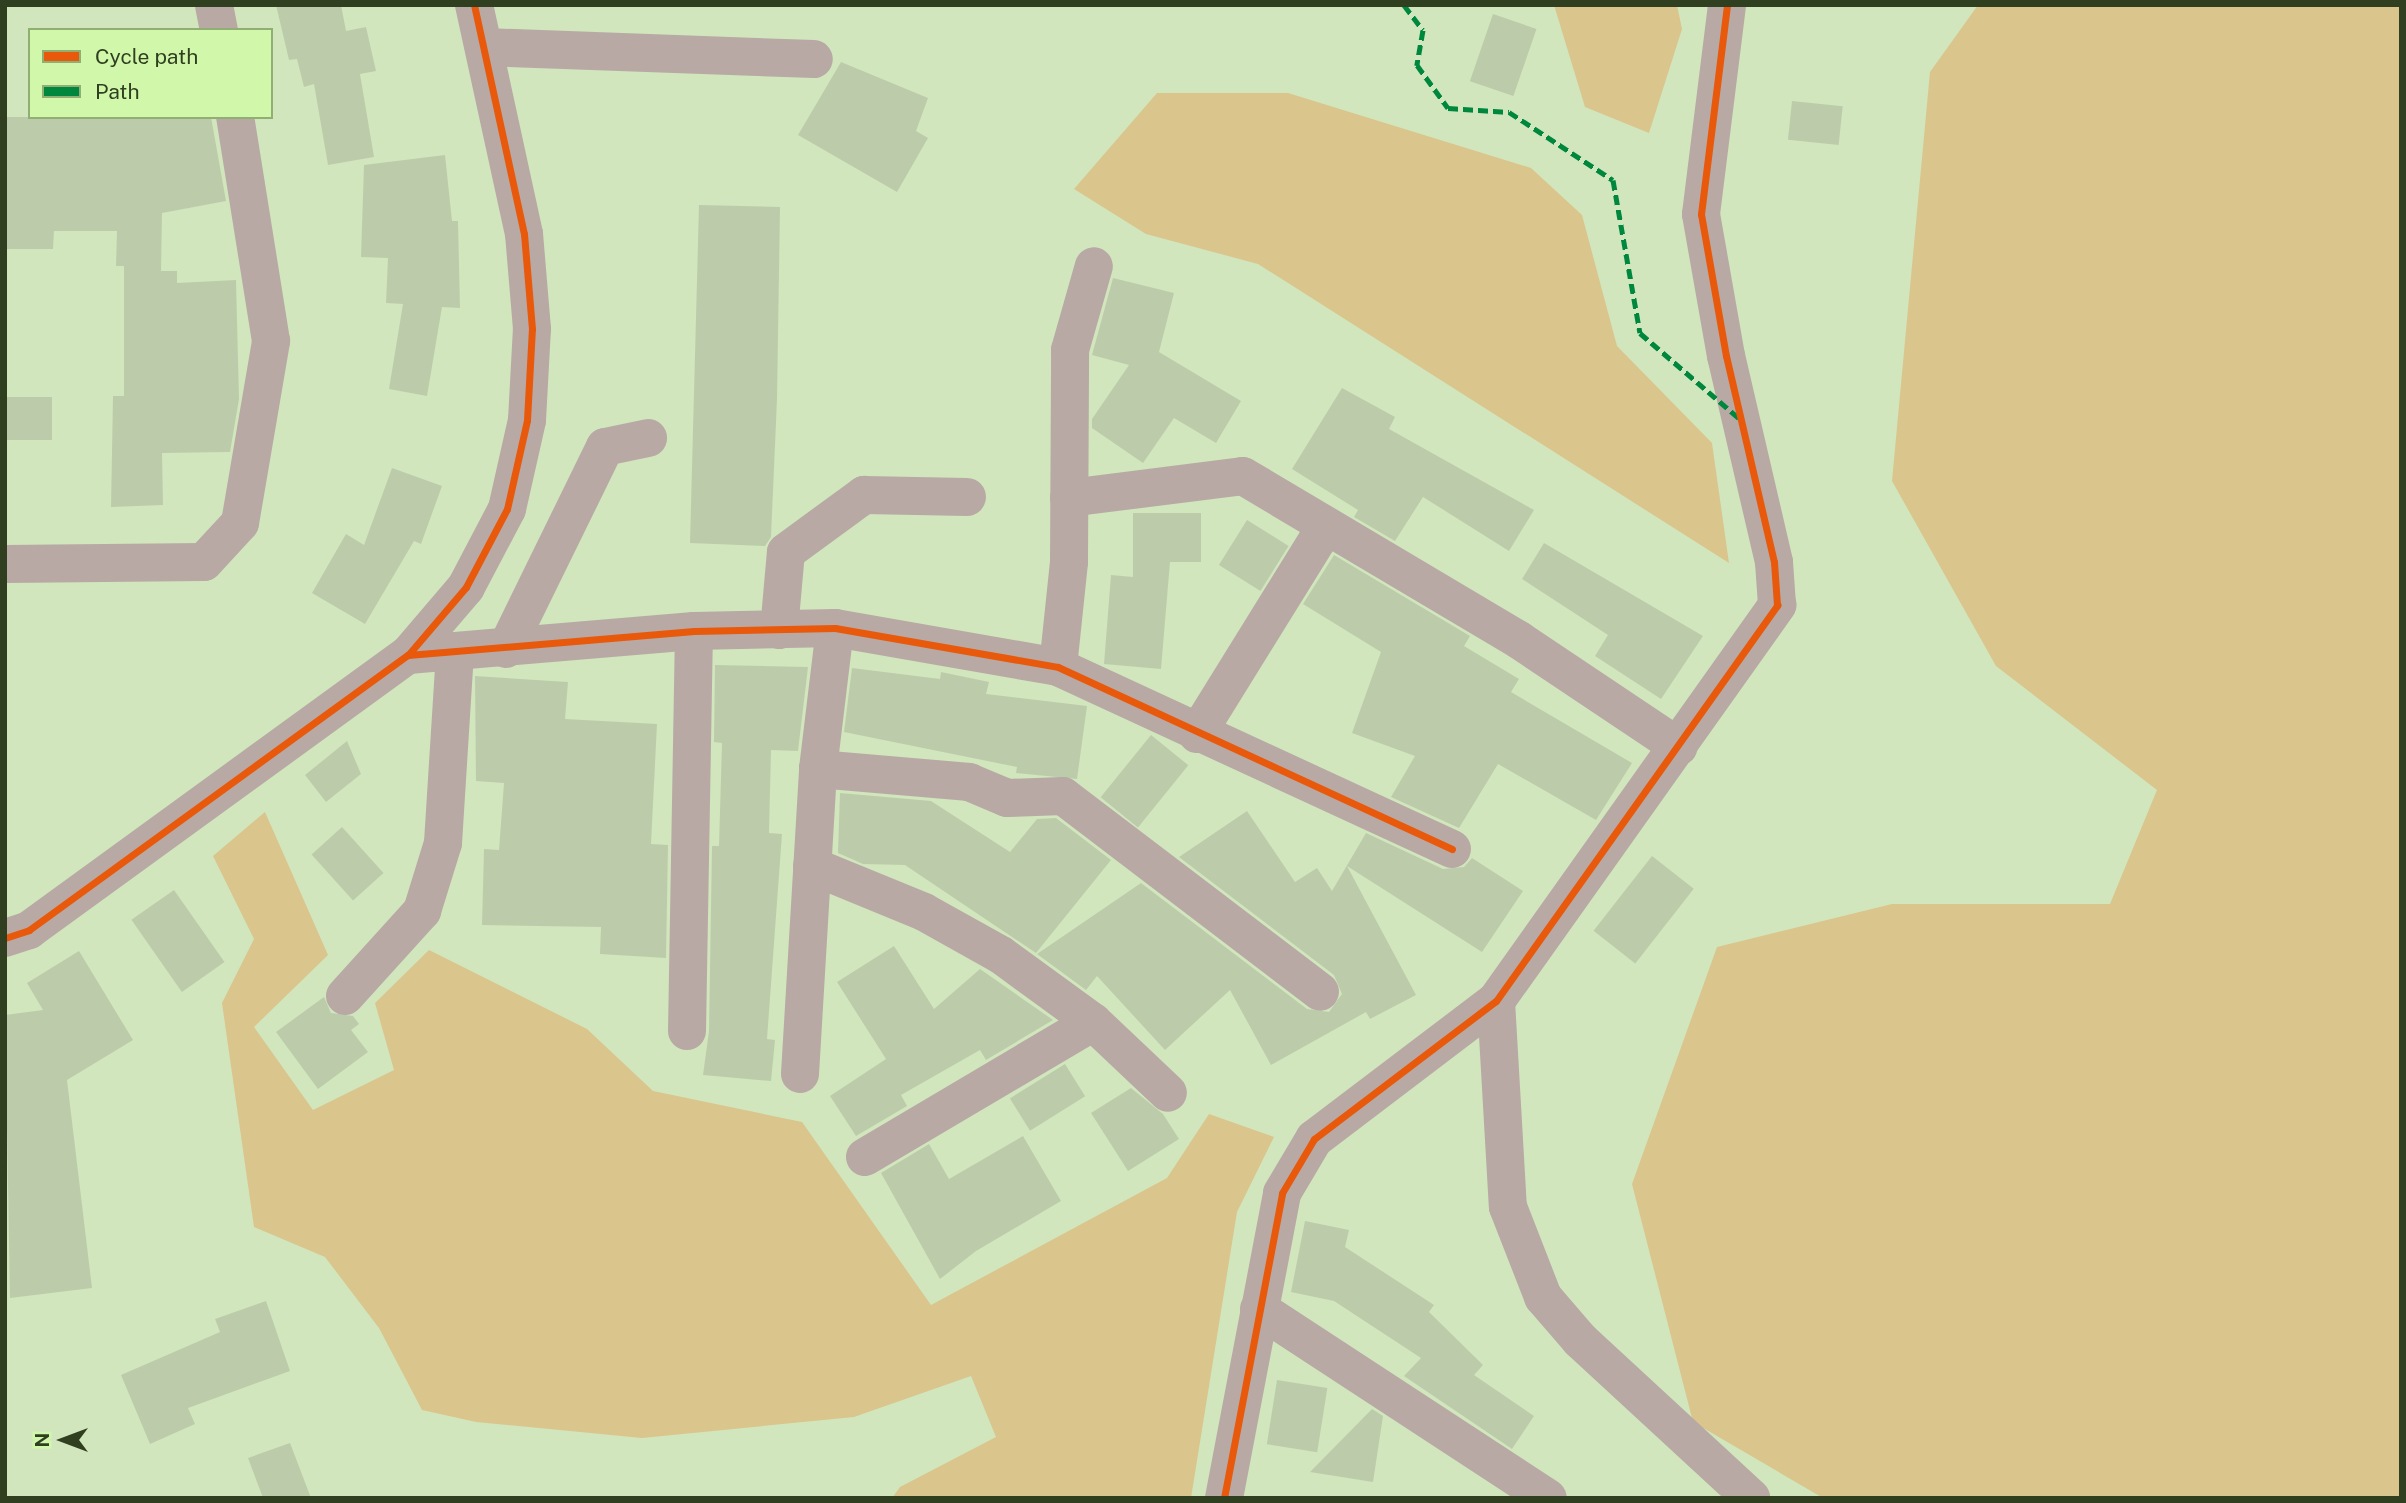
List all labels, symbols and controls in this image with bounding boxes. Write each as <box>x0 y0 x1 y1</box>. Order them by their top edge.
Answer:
legend <box>28 28 273 119</box>
text: Cycle path <box>95 44 198 69</box>
text: Path <box>95 79 140 104</box>
north arrow <box>28 1405 98 1475</box>
text: N <box>31 1433 53 1447</box>

